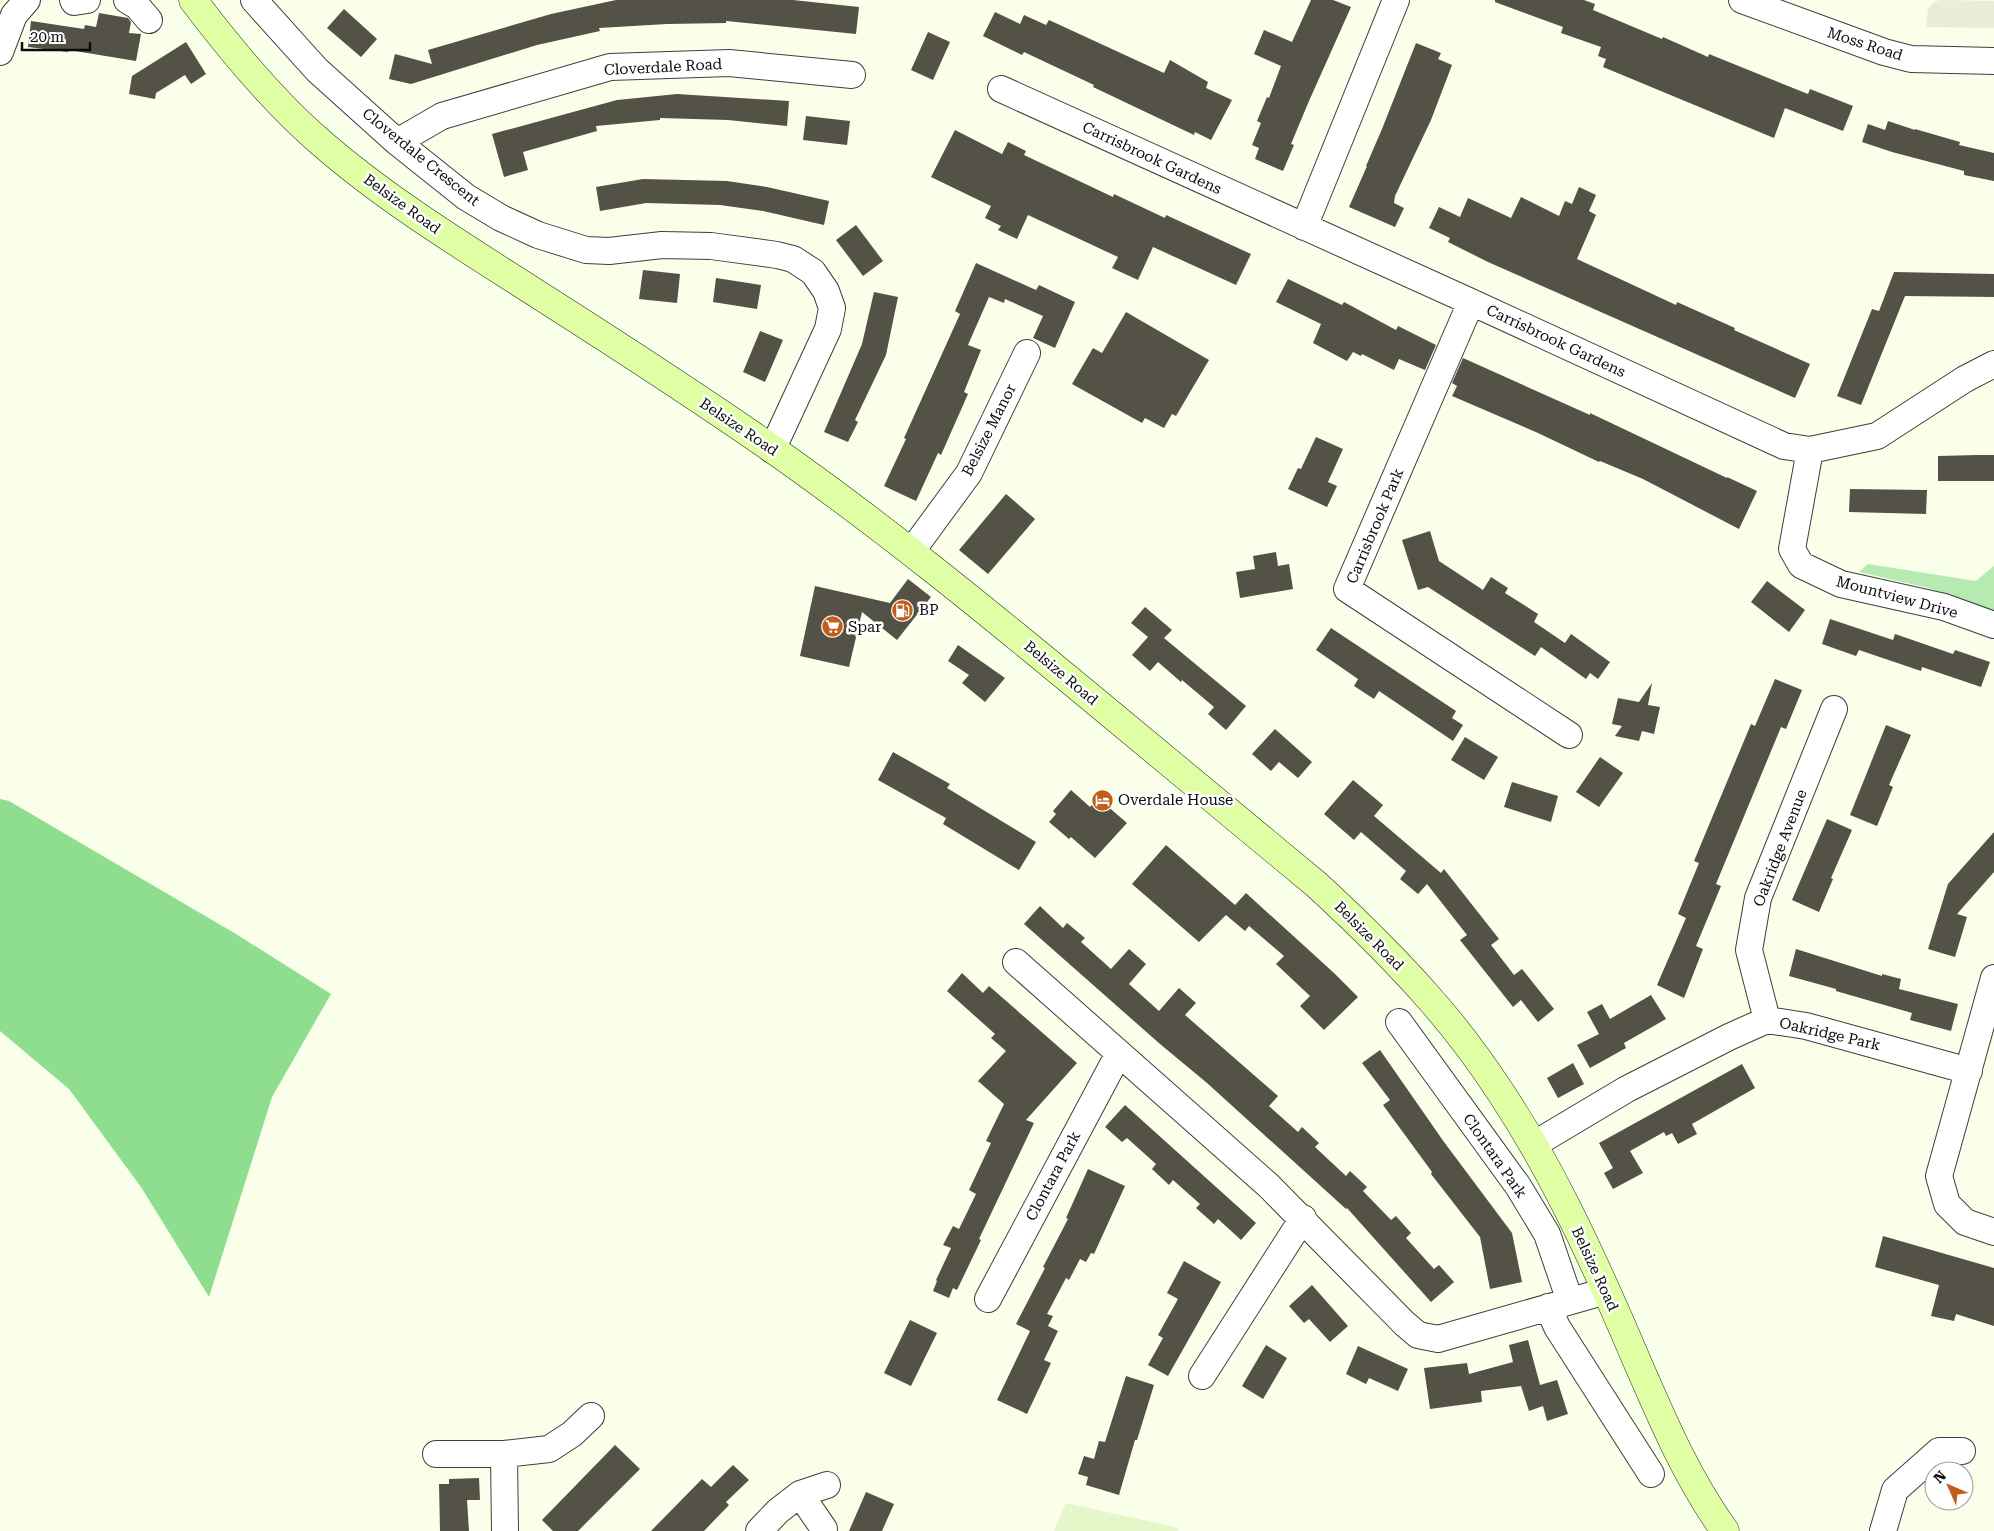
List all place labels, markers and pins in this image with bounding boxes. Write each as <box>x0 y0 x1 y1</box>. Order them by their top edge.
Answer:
fuel station icon: BP <box>891 598 915 622</box>
place label: BP <box>919 601 939 619</box>
supermarket icon: Spar <box>820 615 844 639</box>
place label: Spar <box>848 618 881 636</box>
hotel icon: Overdale House <box>1090 788 1114 812</box>
place label: Overdale House <box>1118 791 1233 809</box>

